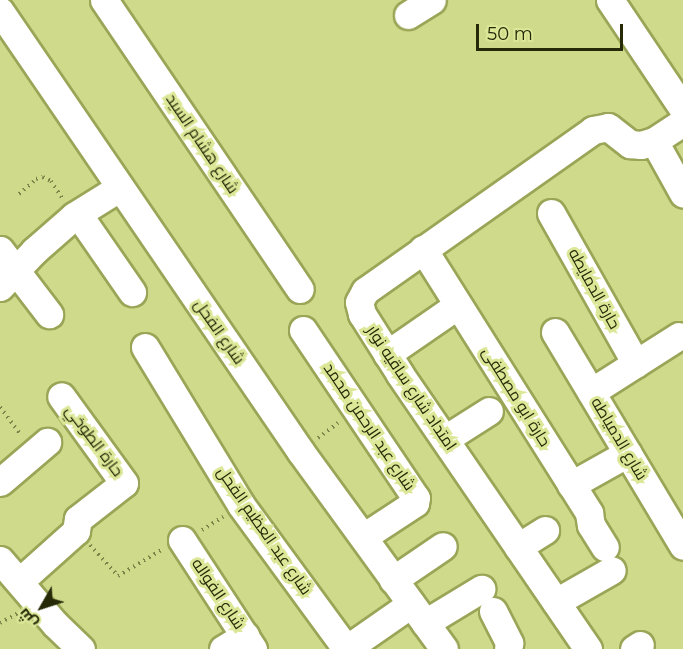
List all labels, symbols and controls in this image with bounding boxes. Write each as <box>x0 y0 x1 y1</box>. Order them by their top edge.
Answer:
scale bar <box>479 12 626 50</box>
text: 50 m <box>487 23 533 45</box>
street label: شارع هشام السيد <box>162 90 242 198</box>
street label: حارة الدمايطه <box>564 245 624 333</box>
street label: شارع الفحل <box>190 296 248 368</box>
street label: امتداد شارع ساقيه نوار <box>362 322 460 454</box>
street label: حارة ابو مصطفى <box>478 344 554 450</box>
street label: شارع عبد الرحمن محمد <box>319 359 419 495</box>
street label: شارع الدمياطه <box>587 394 651 484</box>
street label: حارة الطوخي <box>61 402 127 480</box>
street label: شارع عبد العظيم الفحل <box>212 463 316 599</box>
street label: شارع الفواله <box>187 555 249 633</box>
north arrow <box>12 577 72 637</box>
text: ش <box>14 605 41 633</box>

